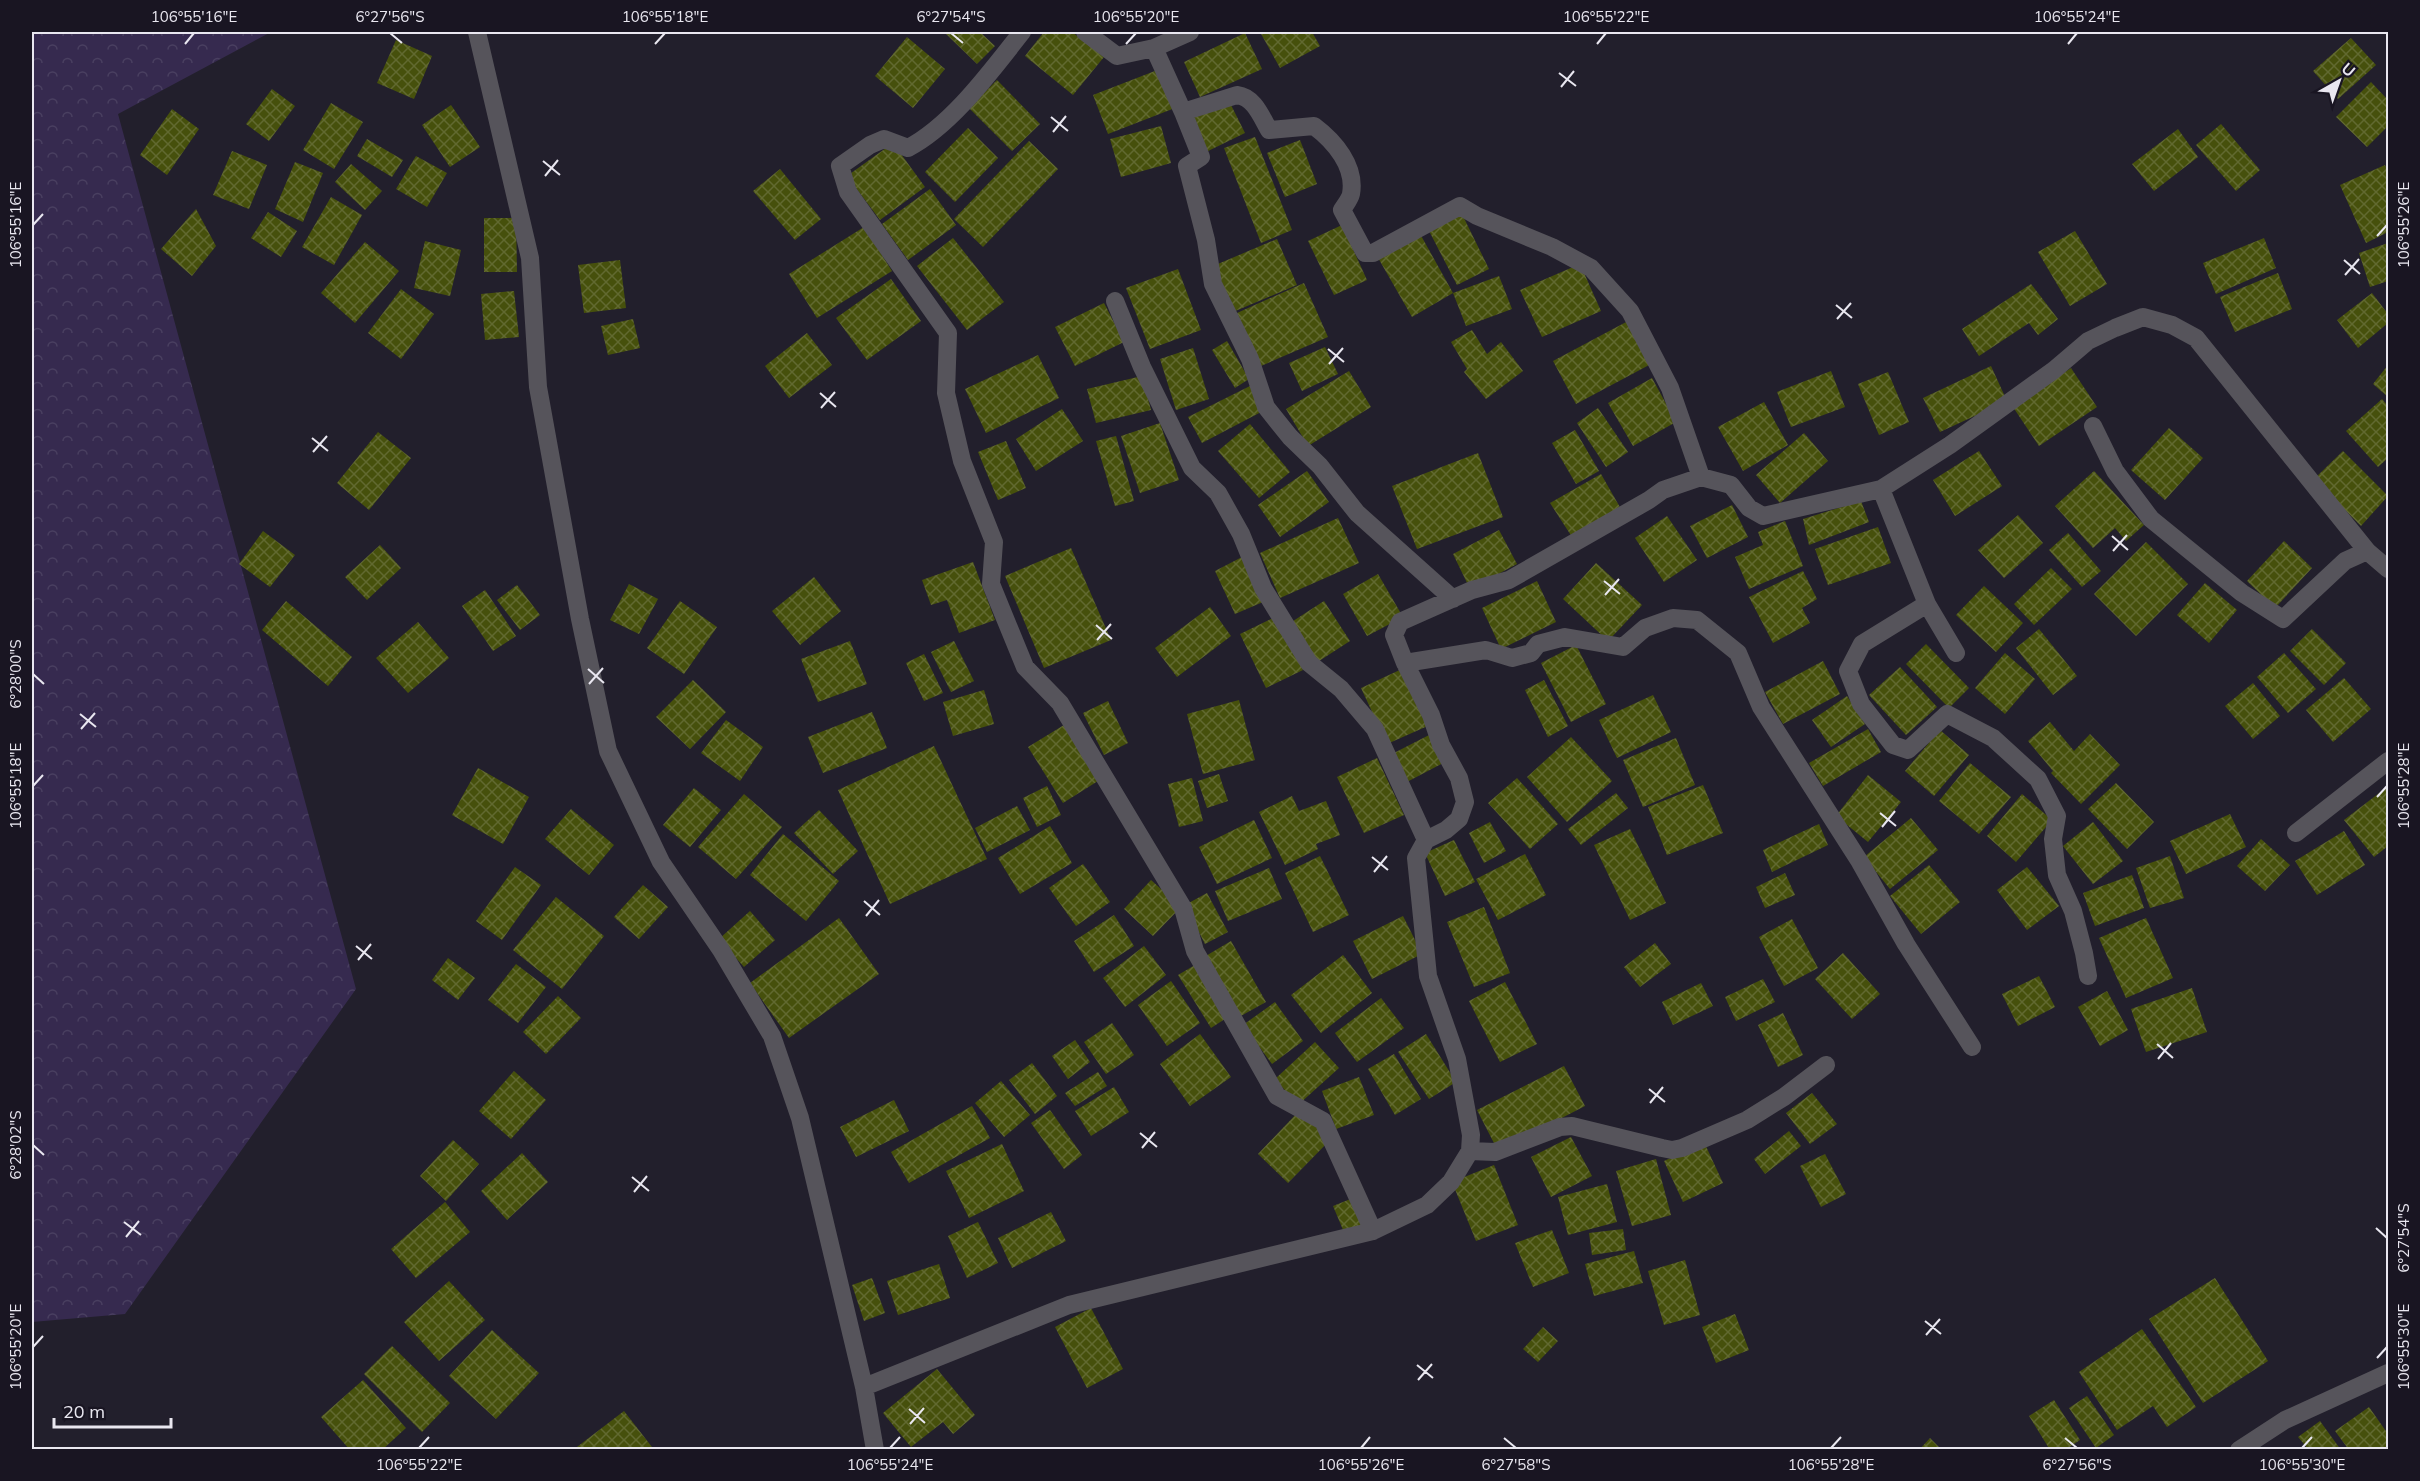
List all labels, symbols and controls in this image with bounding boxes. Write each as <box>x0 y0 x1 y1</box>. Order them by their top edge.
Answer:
text: 106°55'16"E <box>151 7 237 26</box>
text: 6°27'56"S <box>355 7 425 26</box>
text: 106°55'18"E <box>622 7 708 26</box>
text: 6°27'54"S <box>916 7 986 26</box>
text: 106°55'20"E <box>1093 7 1179 26</box>
text: 106°55'22"E <box>1563 7 1649 26</box>
text: 106°55'24"E <box>2034 7 2120 26</box>
north arrow <box>2309 51 2369 111</box>
text: U <box>2338 58 2360 81</box>
text: 106°55'16"E <box>6 182 25 268</box>
text: 106°55'26"E <box>2394 182 2413 268</box>
text: 6°28'00"S <box>6 639 25 709</box>
text: 106°55'18"E <box>6 743 25 829</box>
text: 106°55'28"E <box>2394 743 2413 829</box>
text: 6°28'02"S <box>6 1110 25 1180</box>
text: 6°27'54"S <box>2394 1203 2413 1273</box>
text: 106°55'20"E <box>6 1304 25 1390</box>
text: 106°55'30"E <box>2394 1304 2413 1390</box>
scale bar <box>54 1391 171 1429</box>
text: 20 m <box>63 1400 105 1423</box>
text: 106°55'22"E <box>376 1455 462 1474</box>
text: 106°55'24"E <box>847 1455 933 1474</box>
text: 106°55'26"E <box>1318 1455 1404 1474</box>
text: 6°27'58"S <box>1481 1455 1551 1474</box>
text: 106°55'28"E <box>1788 1455 1874 1474</box>
text: 6°27'56"S <box>2042 1455 2112 1474</box>
text: 106°55'30"E <box>2259 1455 2345 1474</box>

